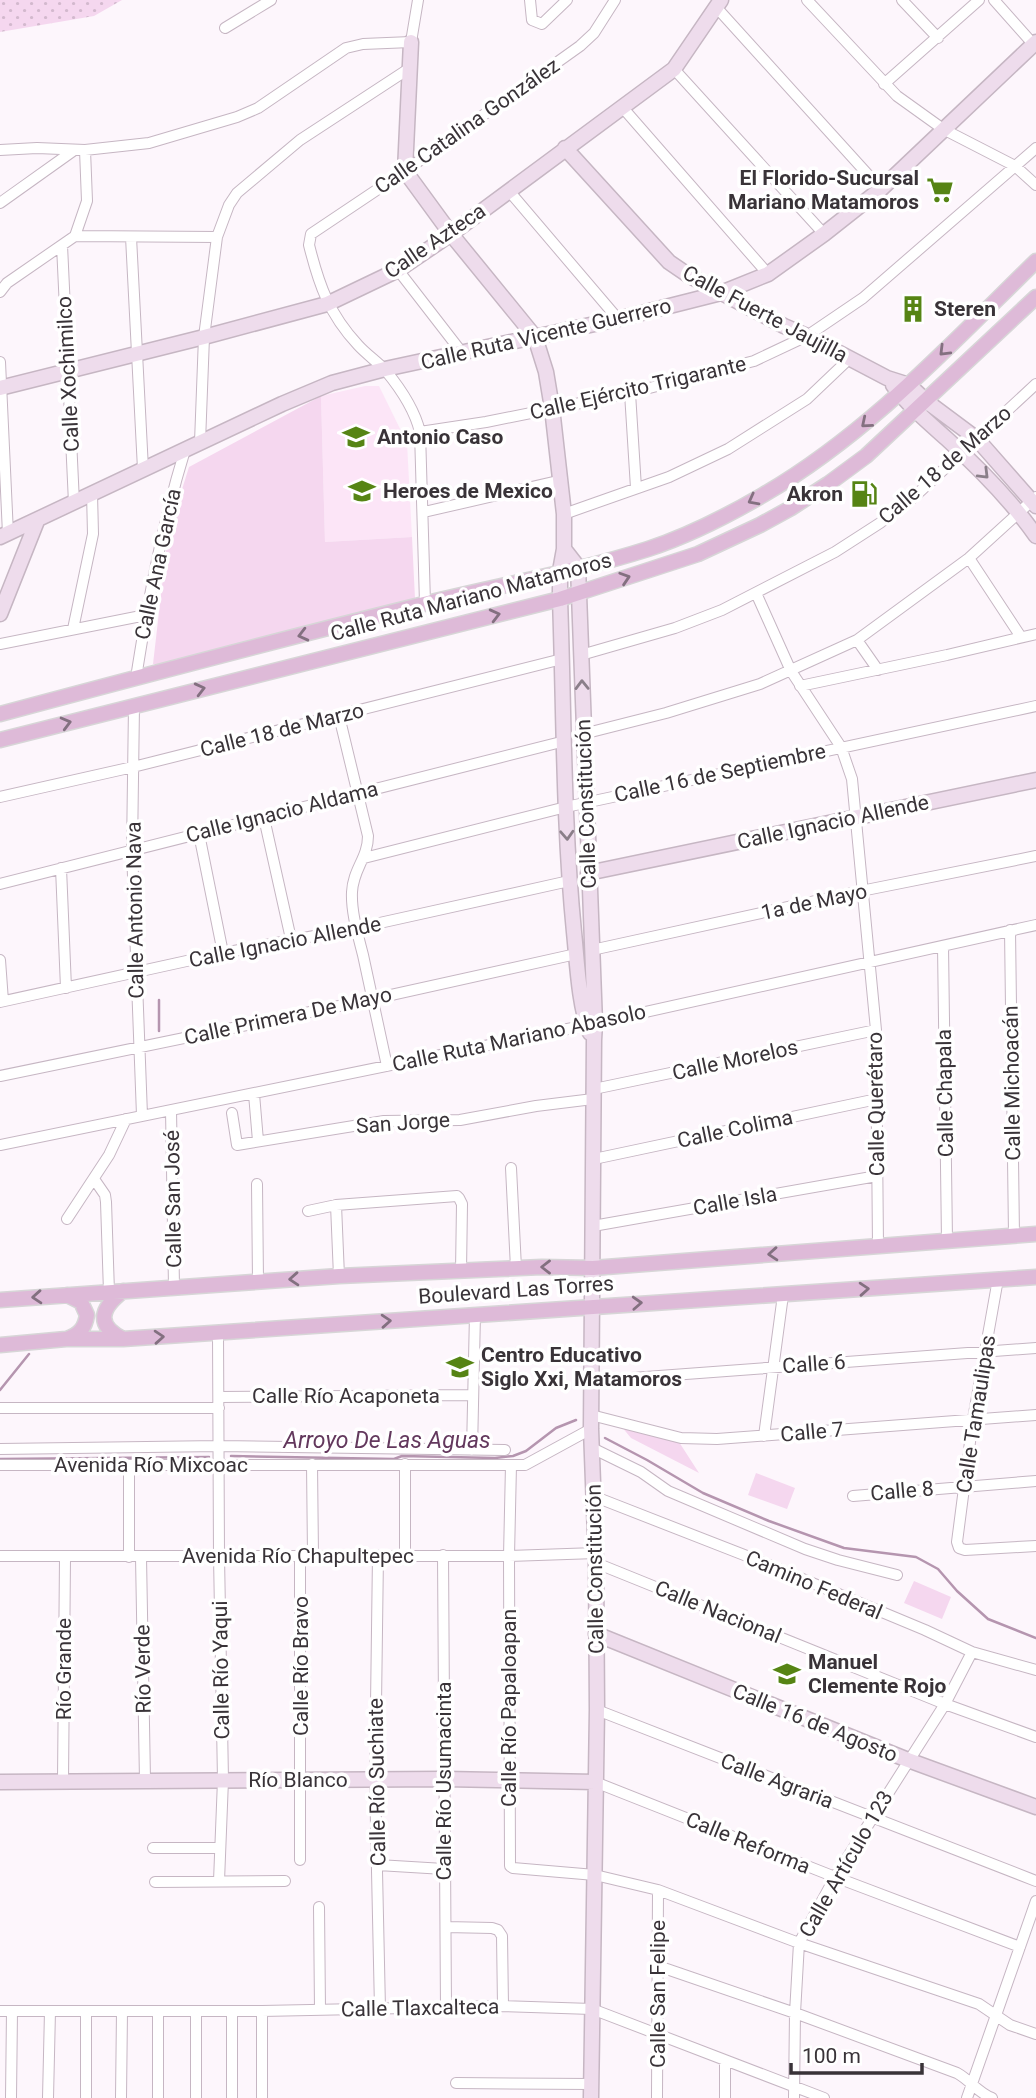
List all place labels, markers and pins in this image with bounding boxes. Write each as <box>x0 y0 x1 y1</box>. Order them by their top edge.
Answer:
place label: El Florido-Sucursal Mariano Matamoros <box>728 166 919 214</box>
supermarket icon: El Florido-Sucursal Mariano Matamoros <box>925 175 955 205</box>
building icon: Steren <box>898 294 928 324</box>
place label: Steren <box>934 297 996 321</box>
school or university icon: Antonio Caso <box>341 422 371 452</box>
place label: Antonio Caso <box>377 425 503 449</box>
school or university icon: Heroes de Mexico <box>347 476 377 506</box>
place label: Heroes de Mexico <box>383 479 553 503</box>
fuel station icon: Akron <box>849 479 879 509</box>
place label: Akron <box>787 482 843 506</box>
place label: Centro Educativo Siglo Xxi, Matamoros <box>481 1343 682 1391</box>
school or university icon: Centro Educativo Siglo Xxi, Matamoros <box>445 1352 475 1382</box>
place label: Manuel Clemente Rojo <box>808 1650 946 1698</box>
school or university icon: Manuel Clemente Rojo <box>772 1659 802 1689</box>

